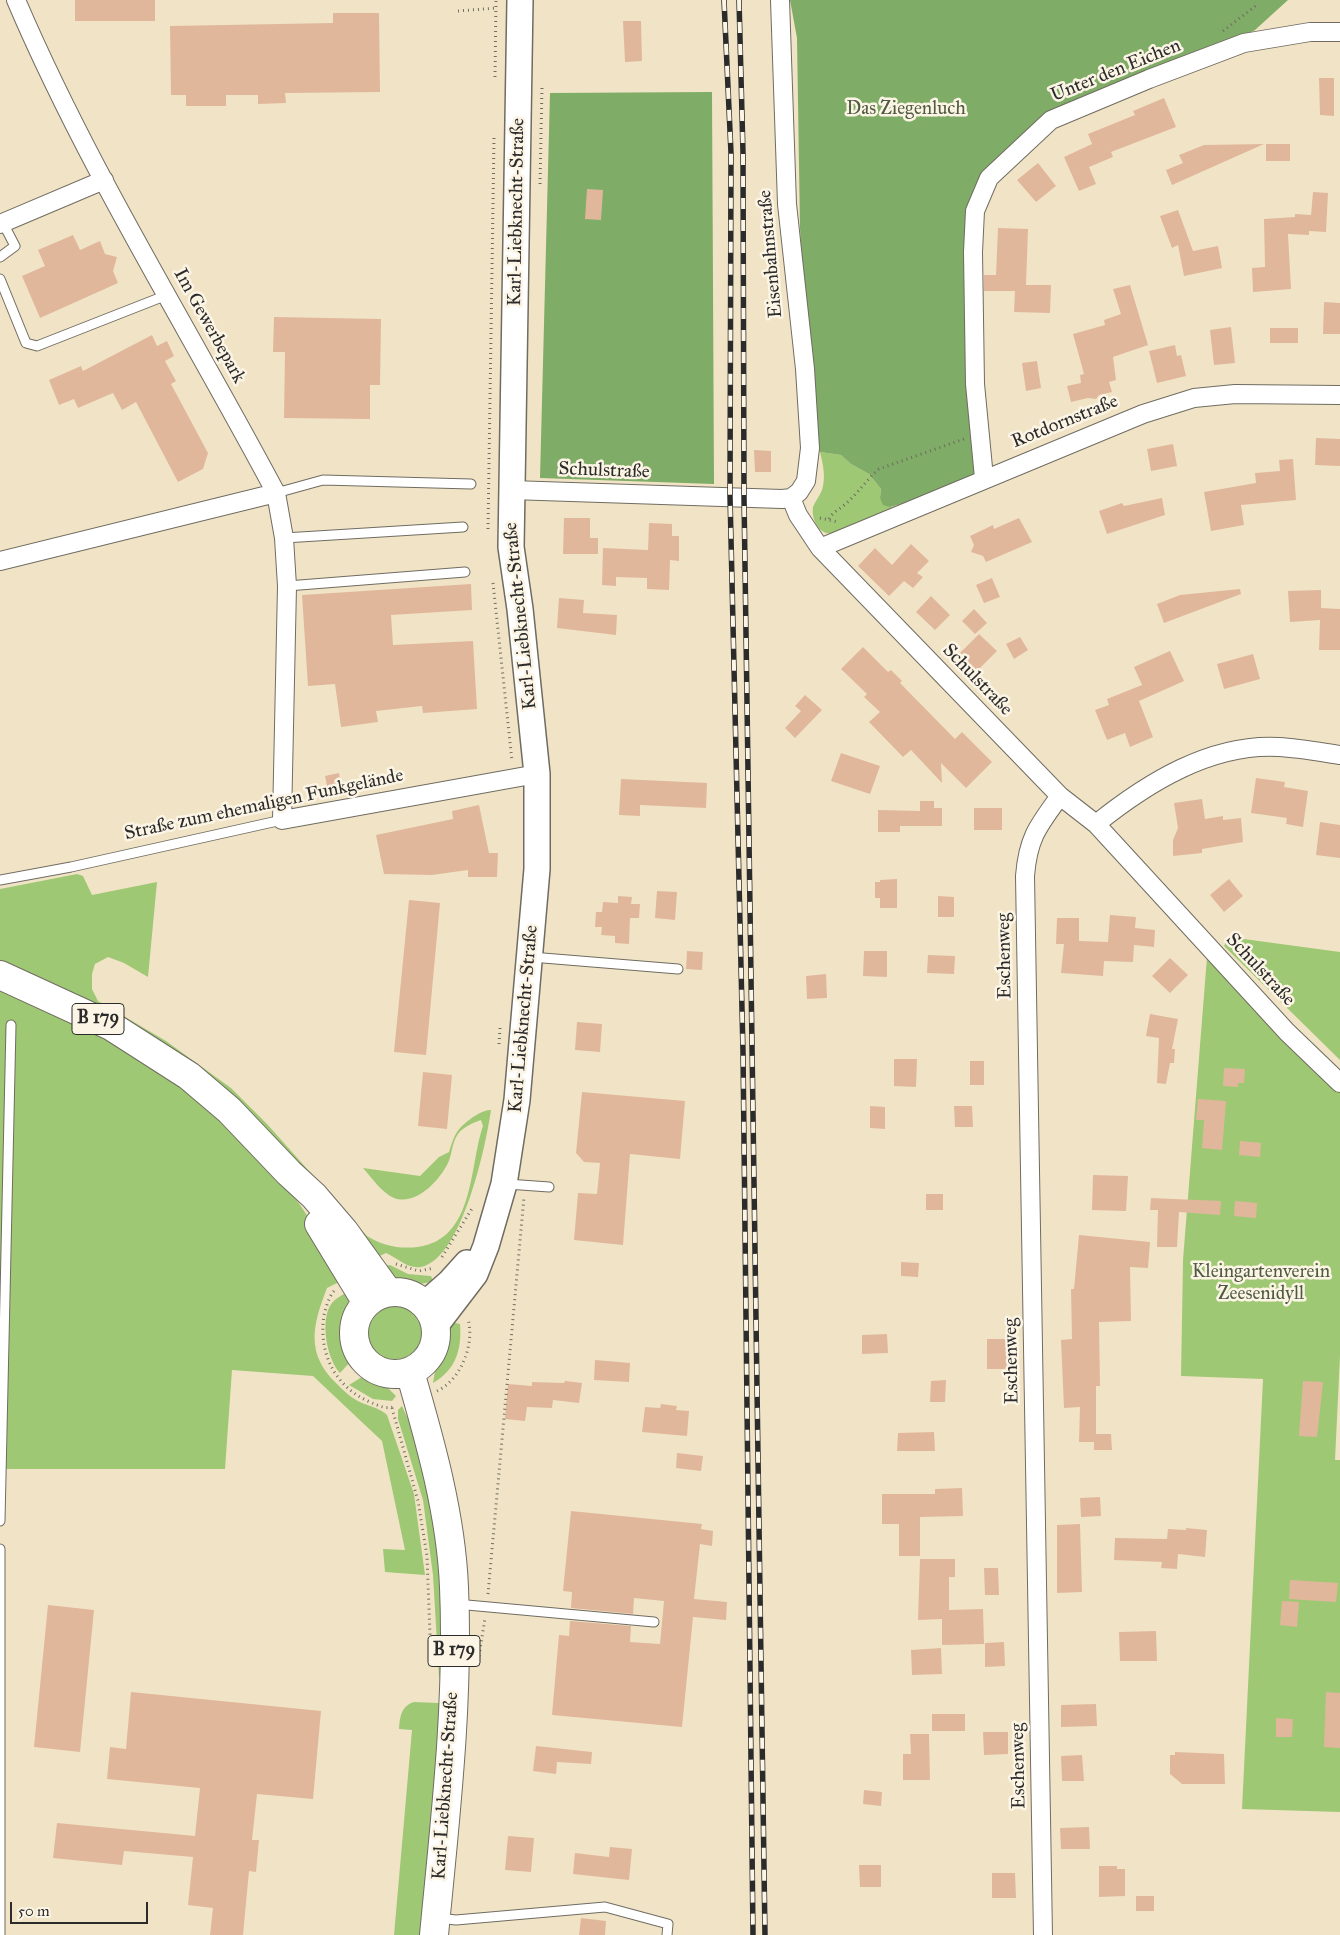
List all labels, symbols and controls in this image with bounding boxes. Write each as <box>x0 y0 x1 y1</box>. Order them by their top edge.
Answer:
street label: Unter den Eichen <box>1048 35 1184 107</box>
park label: Das Ziegenluch <box>846 98 966 120</box>
street label: Karl-Liebknecht-Straße <box>504 118 530 306</box>
street label: Eisenbahnstraße <box>754 189 788 319</box>
street label: Im Gewerbepark <box>168 265 250 387</box>
street label: Rotdornstraße <box>1008 390 1122 454</box>
street label: Schulstraße <box>558 458 650 484</box>
street label: Karl-Liebknecht-Straße <box>500 521 542 711</box>
street label: Schulstraße <box>937 639 1017 721</box>
street label: Straße zum ehemaligen Funkgelände <box>122 764 406 846</box>
street label: Eschenweg <box>993 913 1017 999</box>
street label: Karl-Liebknecht-Straße <box>504 924 544 1114</box>
street label: Schulstraße <box>1221 929 1299 1011</box>
road number: B 179 <box>72 1004 124 1034</box>
park label: Kleingartenverein Zeesenidyll <box>1192 1261 1330 1305</box>
street label: Eschenweg <box>1000 1318 1024 1404</box>
road number: B 179 <box>428 1635 480 1666</box>
street label: Karl-Liebknecht-Straße <box>428 1691 464 1881</box>
street label: Eschenweg <box>1007 1723 1031 1809</box>
scale bar <box>12 1892 150 1924</box>
text: 50 m <box>18 1902 50 1920</box>

